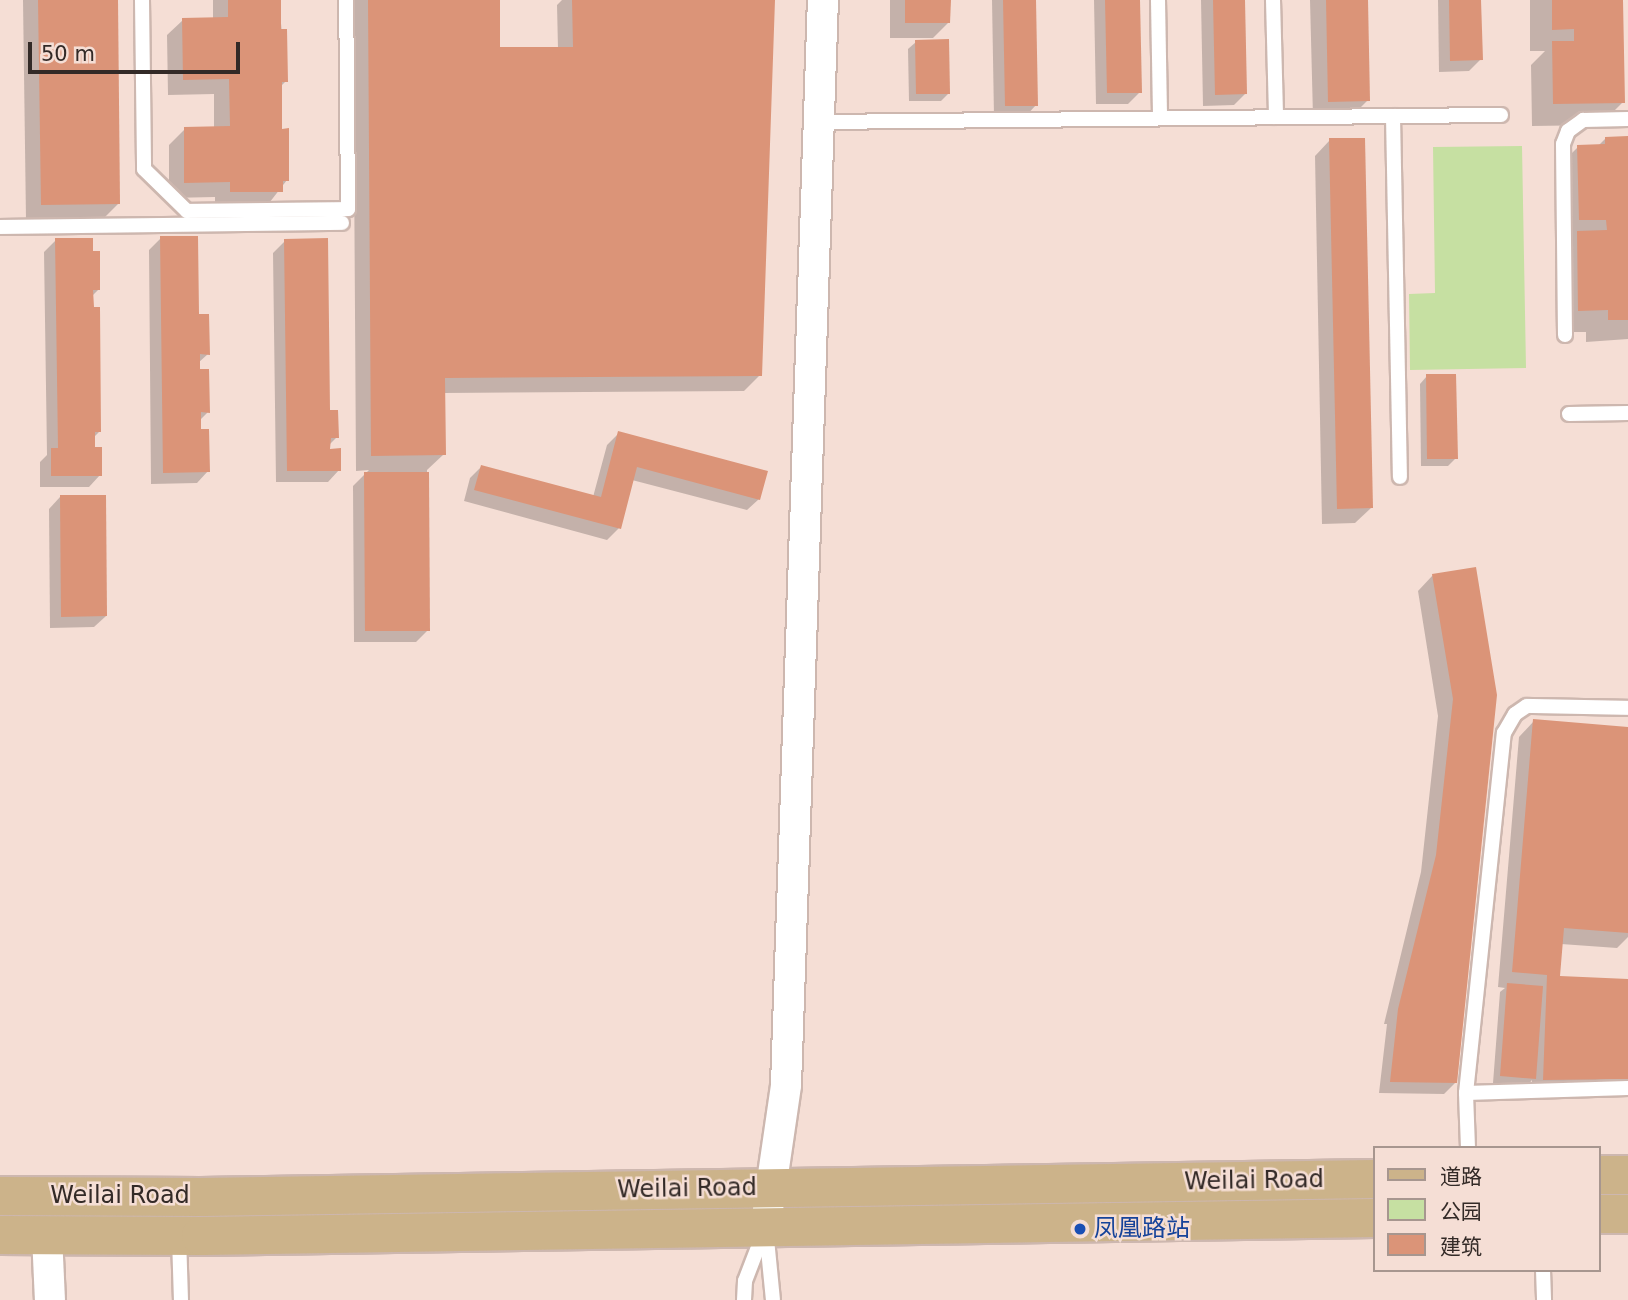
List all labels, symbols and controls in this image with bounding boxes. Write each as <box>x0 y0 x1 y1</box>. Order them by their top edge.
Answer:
scale bar <box>32 28 243 72</box>
text: 50 m <box>41 42 95 66</box>
legend <box>1372 1146 1600 1272</box>
street label: Weilai Road <box>1184 1165 1324 1197</box>
text: 道路 <box>1440 1165 1482 1189</box>
street label: Weilai Road <box>617 1173 757 1205</box>
street label: Weilai Road <box>50 1182 190 1210</box>
text: 公园 <box>1440 1200 1482 1224</box>
place label: 凤凰路站 <box>1094 1215 1190 1243</box>
marker: 凤凰路站 <box>1072 1221 1088 1237</box>
text: 建筑 <box>1440 1235 1482 1259</box>

